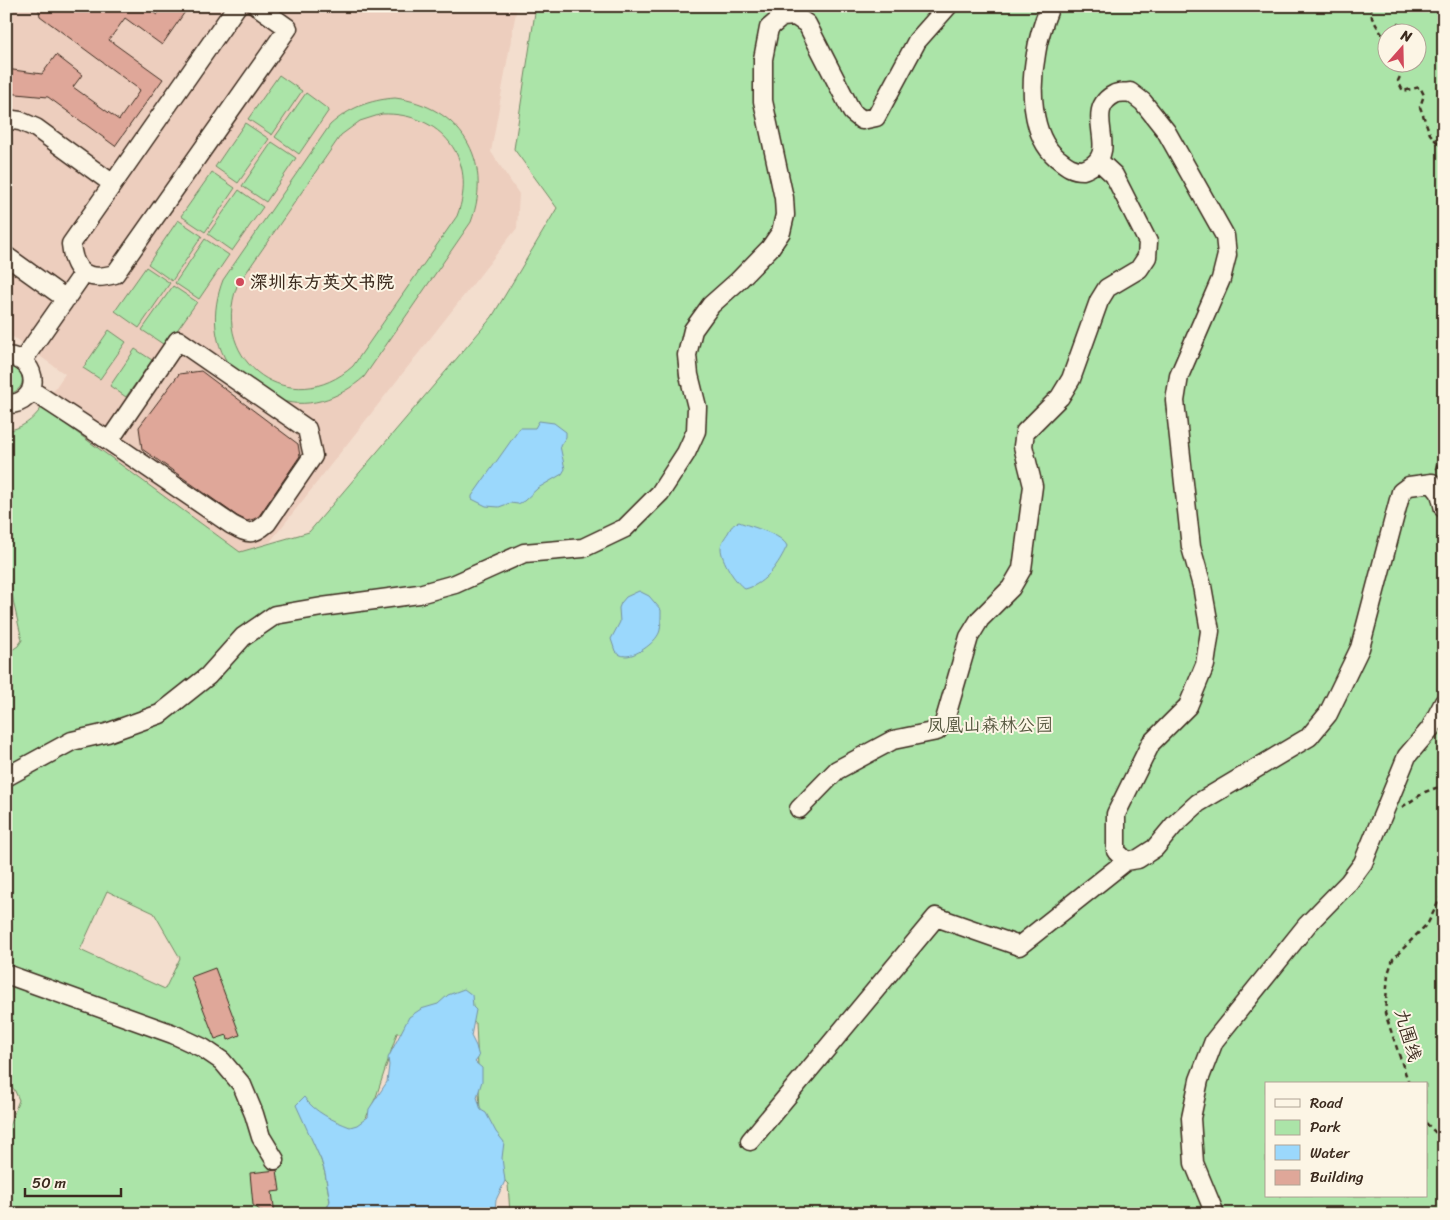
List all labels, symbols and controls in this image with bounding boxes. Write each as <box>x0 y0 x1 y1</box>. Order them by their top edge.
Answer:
north arrow <box>1378 22 1428 72</box>
text: N <box>1397 23 1415 50</box>
place label: 深圳东方英文书院 <box>250 266 394 298</box>
marker: 深圳东方英文书院 <box>234 276 246 288</box>
park label: 凤凰山森林公园 <box>927 709 1053 741</box>
street label: 九围线 <box>1385 1005 1431 1065</box>
legend <box>1265 1082 1428 1198</box>
text: Road <box>1310 1090 1343 1116</box>
text: Park <box>1310 1114 1341 1140</box>
text: Water <box>1310 1140 1350 1166</box>
text: Building <box>1310 1164 1364 1190</box>
scale bar <box>25 1165 121 1197</box>
text: 50 m <box>32 1170 67 1196</box>

